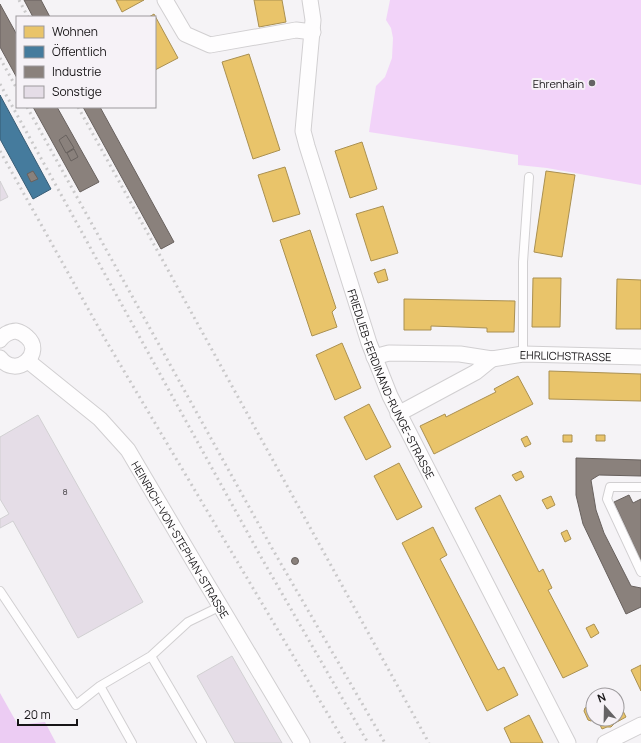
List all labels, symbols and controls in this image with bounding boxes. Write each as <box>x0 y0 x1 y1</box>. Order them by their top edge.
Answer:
legend <box>16 16 156 108</box>
text: Wohnen <box>52 23 98 40</box>
text: Öffentlich <box>52 43 107 60</box>
text: Industrie <box>52 63 101 80</box>
place label: Ehrenhain <box>533 76 584 91</box>
marker: Ehrenhain <box>587 78 597 88</box>
text: Sonstige <box>52 83 102 100</box>
street label: FRIEDLIEB-FERDINAND-RUNGE-STRASSE <box>345 287 439 481</box>
street label: EHRLICHSTRASSE <box>520 346 612 364</box>
street label: HEINRICH-VON-STEPHAN-STRASSE <box>129 458 233 621</box>
house number: 8 <box>62 485 68 498</box>
north arrow <box>585 687 625 727</box>
text: N <box>595 689 608 706</box>
scale bar <box>18 701 77 727</box>
text: 20 m <box>24 706 51 723</box>

